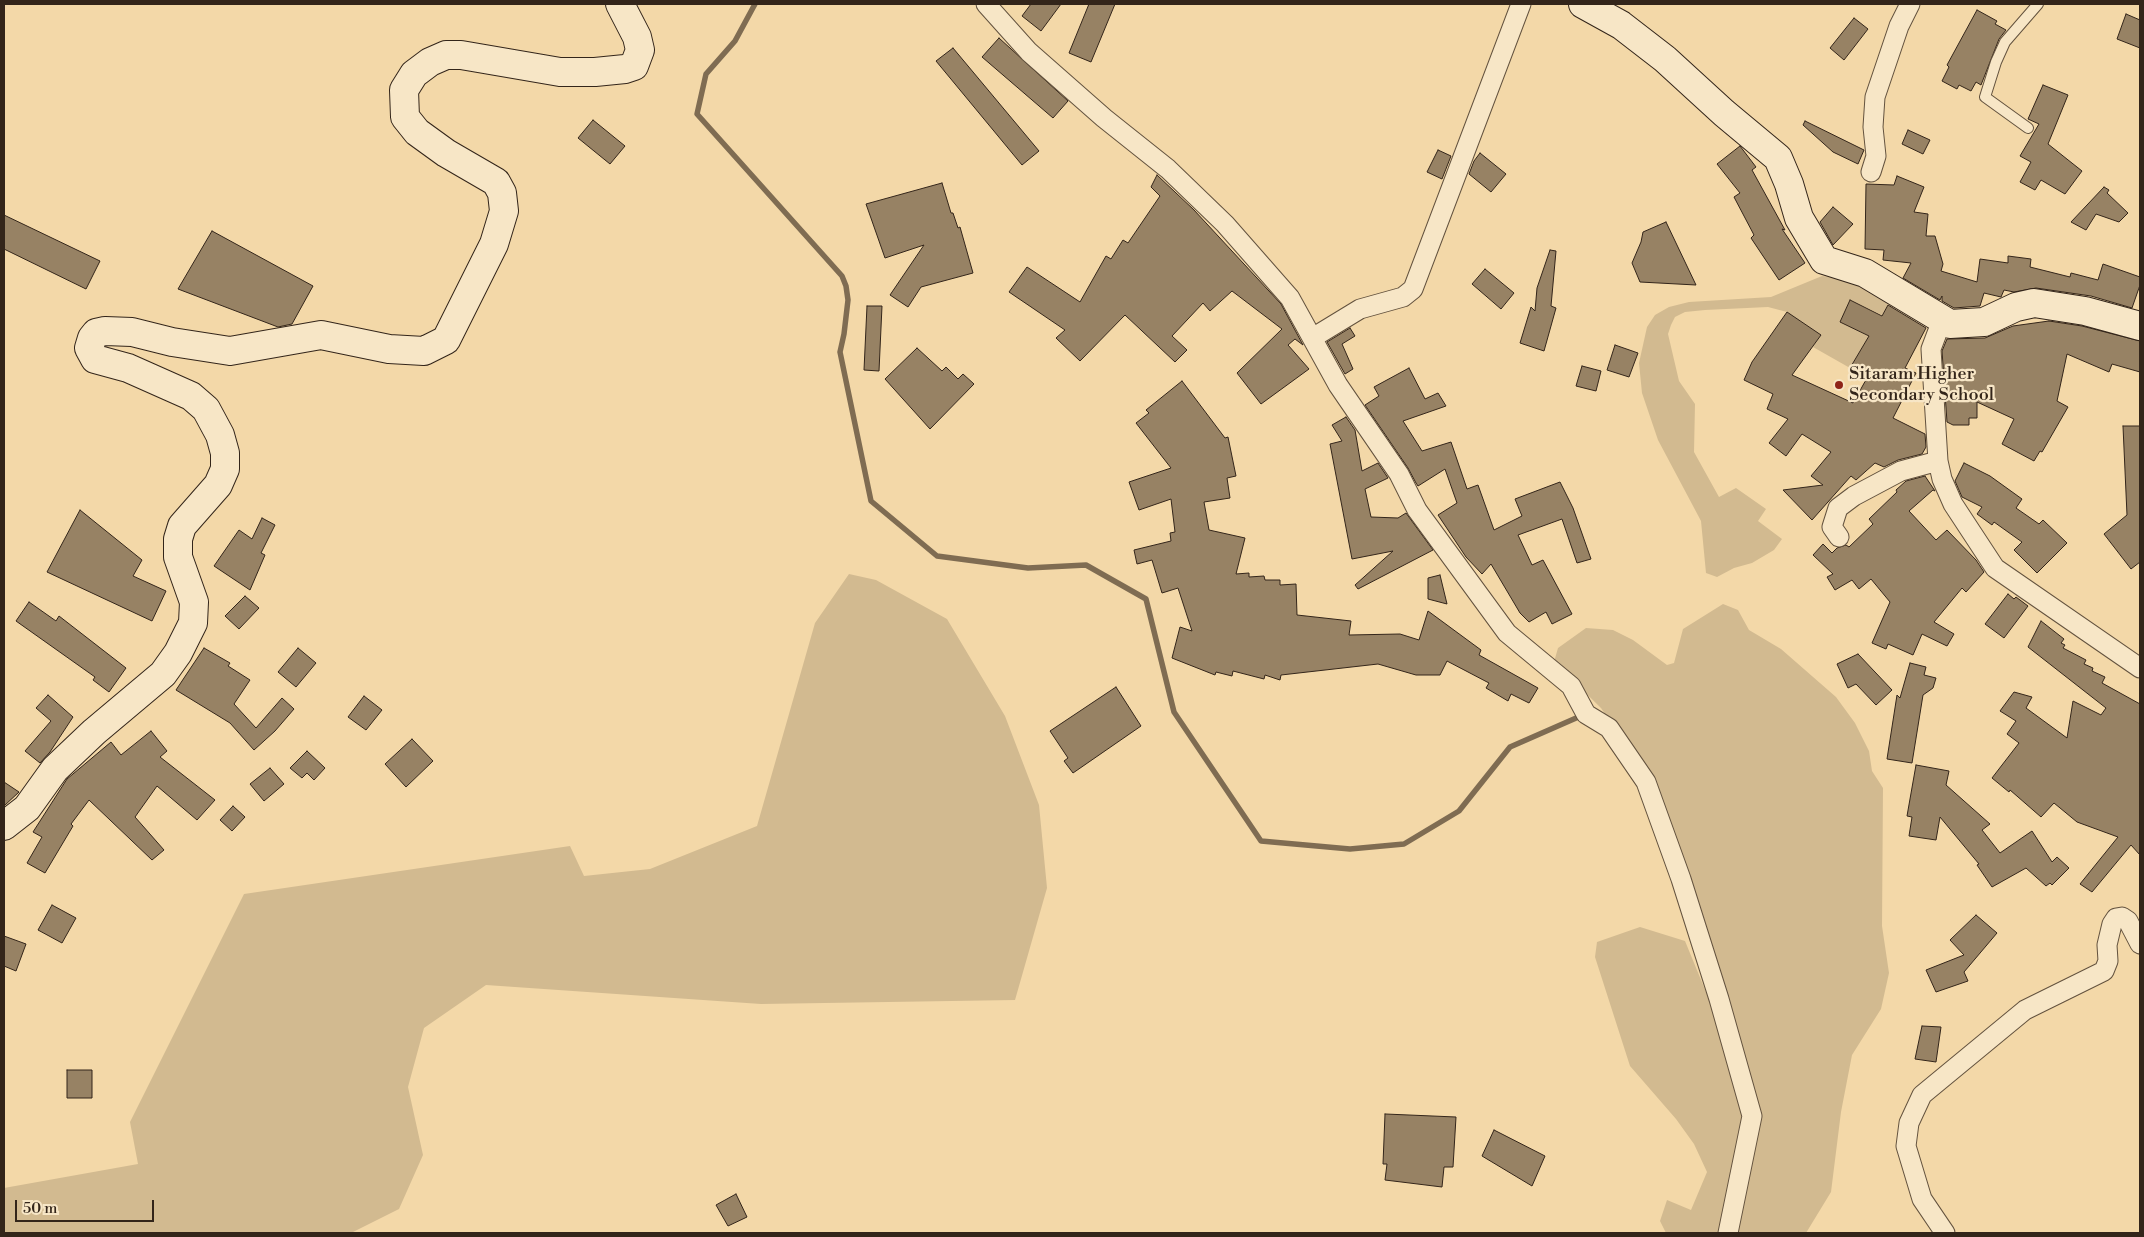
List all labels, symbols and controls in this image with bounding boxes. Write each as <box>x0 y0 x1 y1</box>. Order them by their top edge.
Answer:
place label: Sitaram Higher Secondary School <box>1849 364 1994 406</box>
marker: Sitaram Higher Secondary School <box>1833 379 1845 391</box>
scale bar <box>18 1190 156 1222</box>
text: 50 m <box>23 1199 57 1218</box>

